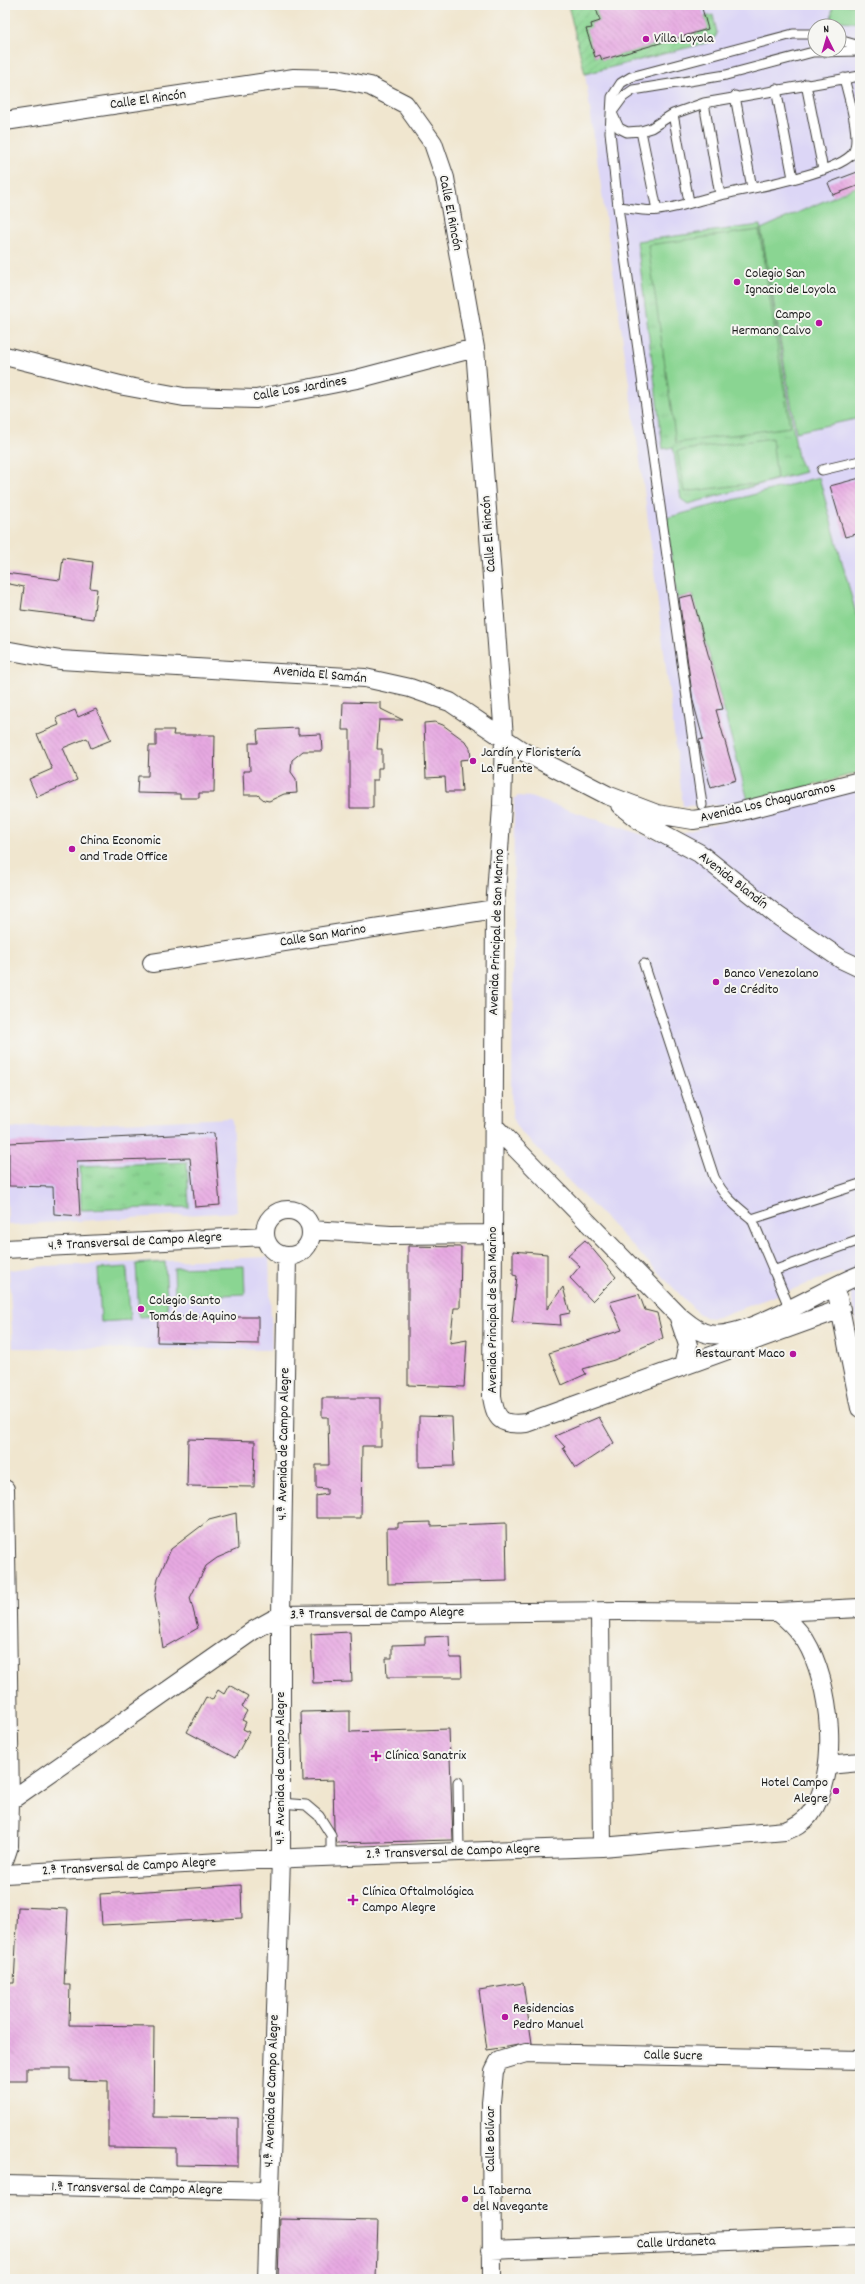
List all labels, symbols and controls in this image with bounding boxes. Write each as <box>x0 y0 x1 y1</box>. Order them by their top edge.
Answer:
north arrow <box>807 18 847 58</box>
text: N <box>823 22 830 38</box>
place label: Villa Loyola <box>654 29 714 49</box>
marker: Villa Loyola <box>641 34 651 44</box>
street label: Calle El Rincón <box>109 85 187 115</box>
street label: Calle El Rincón <box>433 173 467 253</box>
place label: Colegio San Ignacio de Loyola <box>745 264 836 300</box>
marker: Colegio San Ignacio de Loyola <box>732 277 742 287</box>
place label: Campo Hermano Calvo <box>732 305 811 341</box>
marker: Campo Hermano Calvo <box>814 318 824 328</box>
street label: Calle Los Jardines <box>251 371 349 407</box>
street label: Calle El Rincón <box>476 495 502 573</box>
street label: Avenida El Samán <box>272 661 368 689</box>
place label: Jardín y Floristería La Fuente <box>481 743 581 779</box>
marker: Jardín y Floristería La Fuente <box>468 756 478 766</box>
street label: Avenida Los Chaguaramos <box>698 778 838 828</box>
place label: China Economic and Trade Office <box>80 831 168 867</box>
marker: China Economic and Trade Office <box>67 844 77 854</box>
street label: Avenida Blandín <box>694 847 772 915</box>
street label: Avenida Principal de San Marino <box>484 848 510 1016</box>
street label: Calle San Marino <box>278 919 368 953</box>
place label: Banco Venezolano de Crédito <box>724 964 818 1000</box>
marker: Banco Venezolano de Crédito <box>711 977 721 987</box>
street label: 4.ª Transversal de Campo Alegre <box>48 1227 222 1257</box>
street label: Avenida Principal de San Marino <box>483 1227 503 1393</box>
place label: Colegio Santo Tomás de Aquino <box>149 1291 236 1327</box>
marker: Colegio Santo Tomás de Aquino <box>136 1304 146 1314</box>
place label: Restaurant Maco <box>695 1344 785 1364</box>
marker: Restaurant Maco <box>788 1349 798 1359</box>
street label: 4.ª Avenida de Campo Alegre <box>273 1367 295 1521</box>
street label: 3.ª Transversal de Campo Alegre <box>290 1602 464 1626</box>
street label: 4.ª Avenida de Campo Alegre <box>271 1691 291 1845</box>
place label: Clínica Sanatrix <box>385 1746 466 1766</box>
marker: Clínica Sanatrix <box>370 1750 382 1762</box>
place label: Hotel Campo Alegre <box>761 1773 828 1809</box>
marker: Hotel Campo Alegre <box>831 1786 841 1796</box>
street label: 2.ª Transversal de Campo Alegre <box>366 1839 540 1865</box>
street label: 2.ª Transversal de Campo Alegre <box>41 1852 217 1882</box>
place label: Clínica Oftalmológica Campo Alegre <box>362 1882 474 1918</box>
marker: Clínica Oftalmológica Campo Alegre <box>347 1894 359 1906</box>
place label: Residencias Pedro Manuel <box>513 1999 584 2035</box>
marker: Residencias Pedro Manuel <box>500 2012 510 2022</box>
street label: 4.ª Avenida de Campo Alegre <box>259 2014 285 2168</box>
street label: Calle Sucre <box>643 2045 703 2067</box>
street label: Calle Bolívar <box>481 2105 501 2172</box>
street label: 1.ª Transversal de Campo Alegre <box>51 2178 223 2200</box>
place label: La Taberna del Navegante <box>473 2181 548 2217</box>
marker: La Taberna del Navegante <box>460 2194 470 2204</box>
street label: Calle Urdaneta <box>636 2232 716 2254</box>

